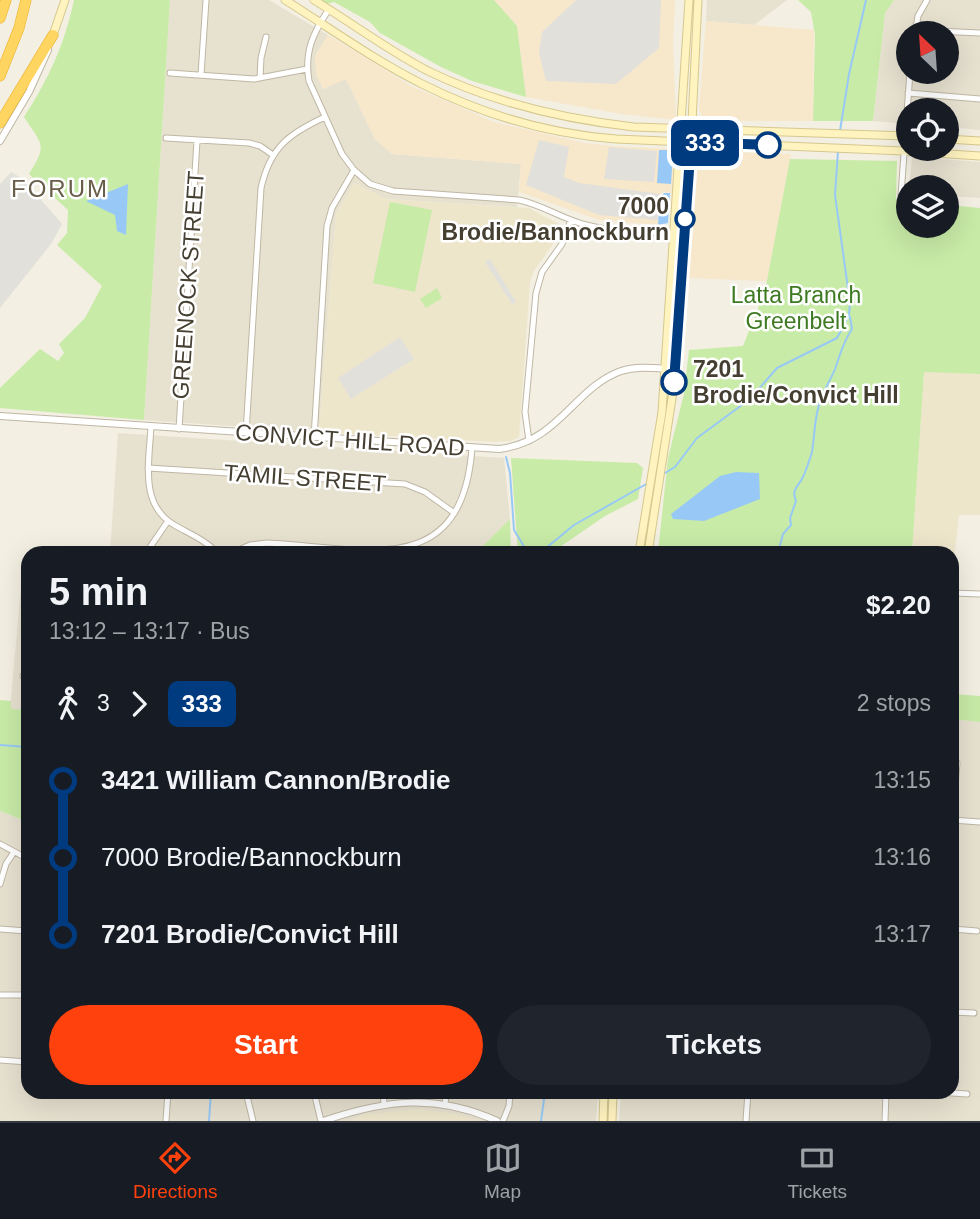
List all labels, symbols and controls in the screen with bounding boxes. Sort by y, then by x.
north arrow [896,21,959,84]
map controls [896,21,959,238]
button: locate [896,98,959,161]
line badge: 333 [665,120,745,166]
text: 333 [685,129,725,156]
unlabelled marker [755,132,781,158]
street label: GREENOCK STREET [167,170,209,400]
district label: FORUM [11,175,109,202]
button: layers [896,175,959,238]
place label: 7000 Brodie/Bannockburn [442,193,669,245]
marker: 7000 Brodie/Bannockburn [675,209,695,229]
park label: Latta Branch Greenbelt [731,282,861,334]
place label: 7201 Brodie/Convict Hill [693,356,899,408]
marker: 7201 Brodie/Convict Hill [661,369,687,395]
street label: CONVICT HILL ROAD [234,419,466,461]
street label: TAMIL STREET [223,459,387,497]
text: 5 min [49,571,148,613]
text: $2.20 [866,590,931,620]
text: 13:12 – 13:17 · Bus [49,618,250,644]
icon: walk [49,685,87,723]
icon: forward [120,685,158,723]
text: 3 [97,690,110,716]
text: 333 [182,690,222,717]
text: 2 stops [857,690,931,716]
text: 3421 William Cannon/Brodie [101,765,450,795]
text: 13:15 [873,767,931,793]
text: 7000 Brodie/Bannockburn [101,842,402,872]
text: 13:16 [873,844,931,870]
text: 7201 Brodie/Convict Hill [101,919,399,949]
text: 13:17 [873,921,931,947]
button: Start [49,1005,483,1085]
button: Tickets [497,1005,931,1085]
tab: Directions [133,1139,217,1203]
tab: Map [484,1139,522,1203]
tab: Tickets [788,1139,847,1203]

